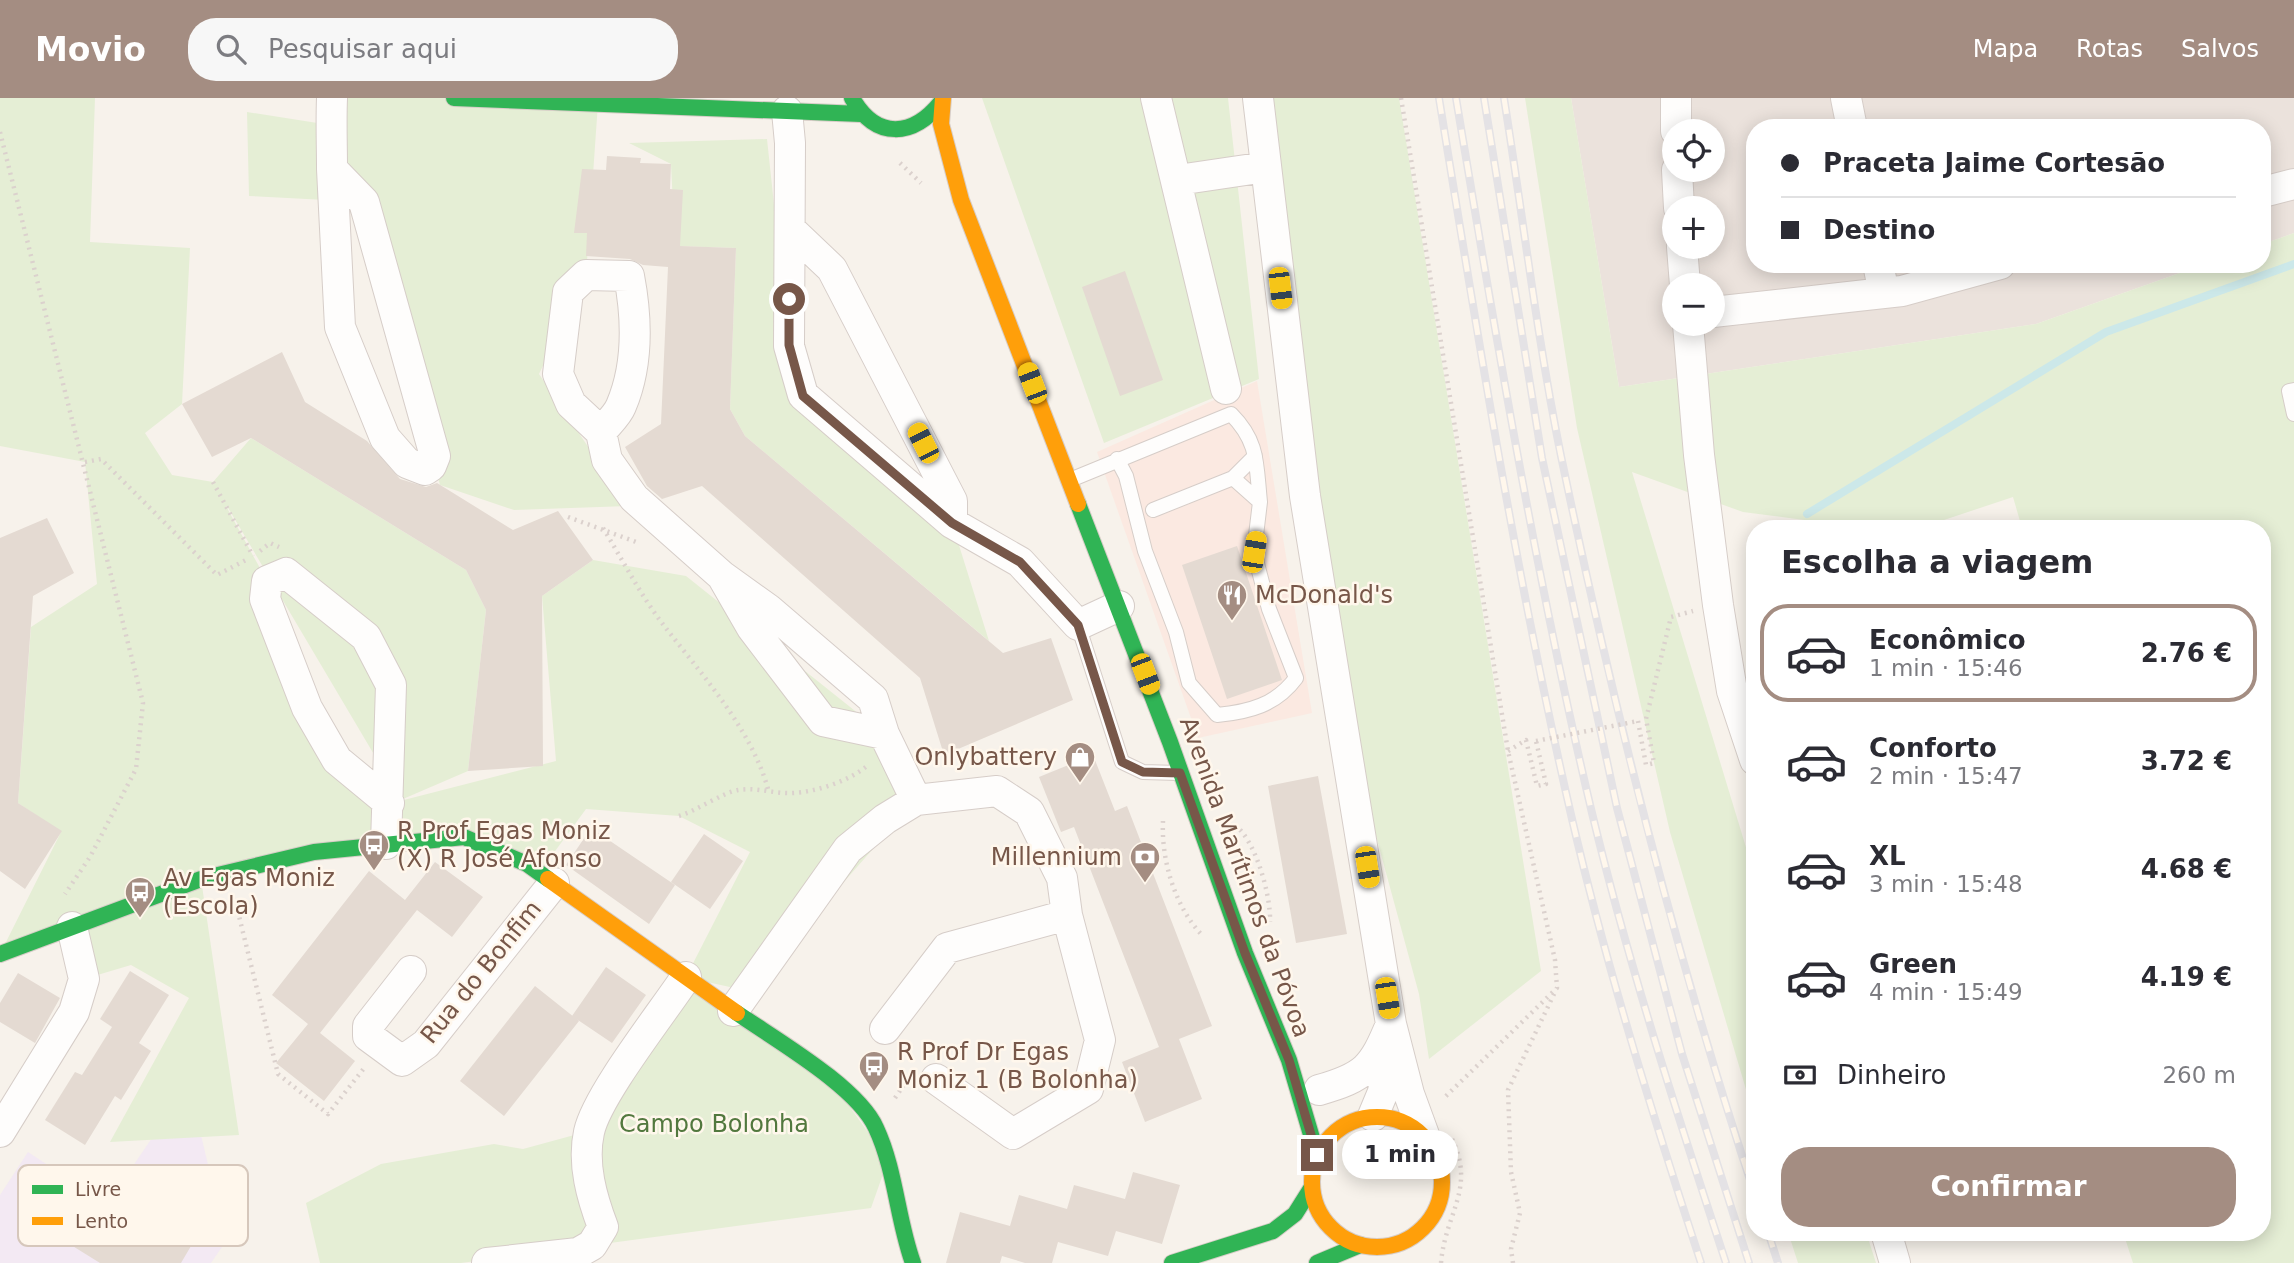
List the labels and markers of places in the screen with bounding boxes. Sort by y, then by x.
restaurant icon: McDonald's [1215,578,1249,622]
place label: McDonald's [1255,581,1393,609]
shop icon: Onlybattery [1063,740,1097,784]
place label: Onlybattery [914,743,1057,771]
place label: R Prof Egas Moniz (X) R José Afonso [397,817,611,873]
bus stop icon: R Prof Egas Moniz (X) R José Afonso [357,828,391,872]
bank icon: Millennium [1128,840,1162,884]
place label: Millennium [991,843,1122,871]
place label: Av Egas Moniz (Escola) [163,864,335,920]
bus stop icon: Av Egas Moniz (Escola) [123,875,157,919]
place label: R Prof Dr Egas Moniz 1 (B Bolonha) [897,1038,1138,1094]
bus stop icon: R Prof Dr Egas Moniz 1 (B Bolonha) [857,1049,891,1093]

